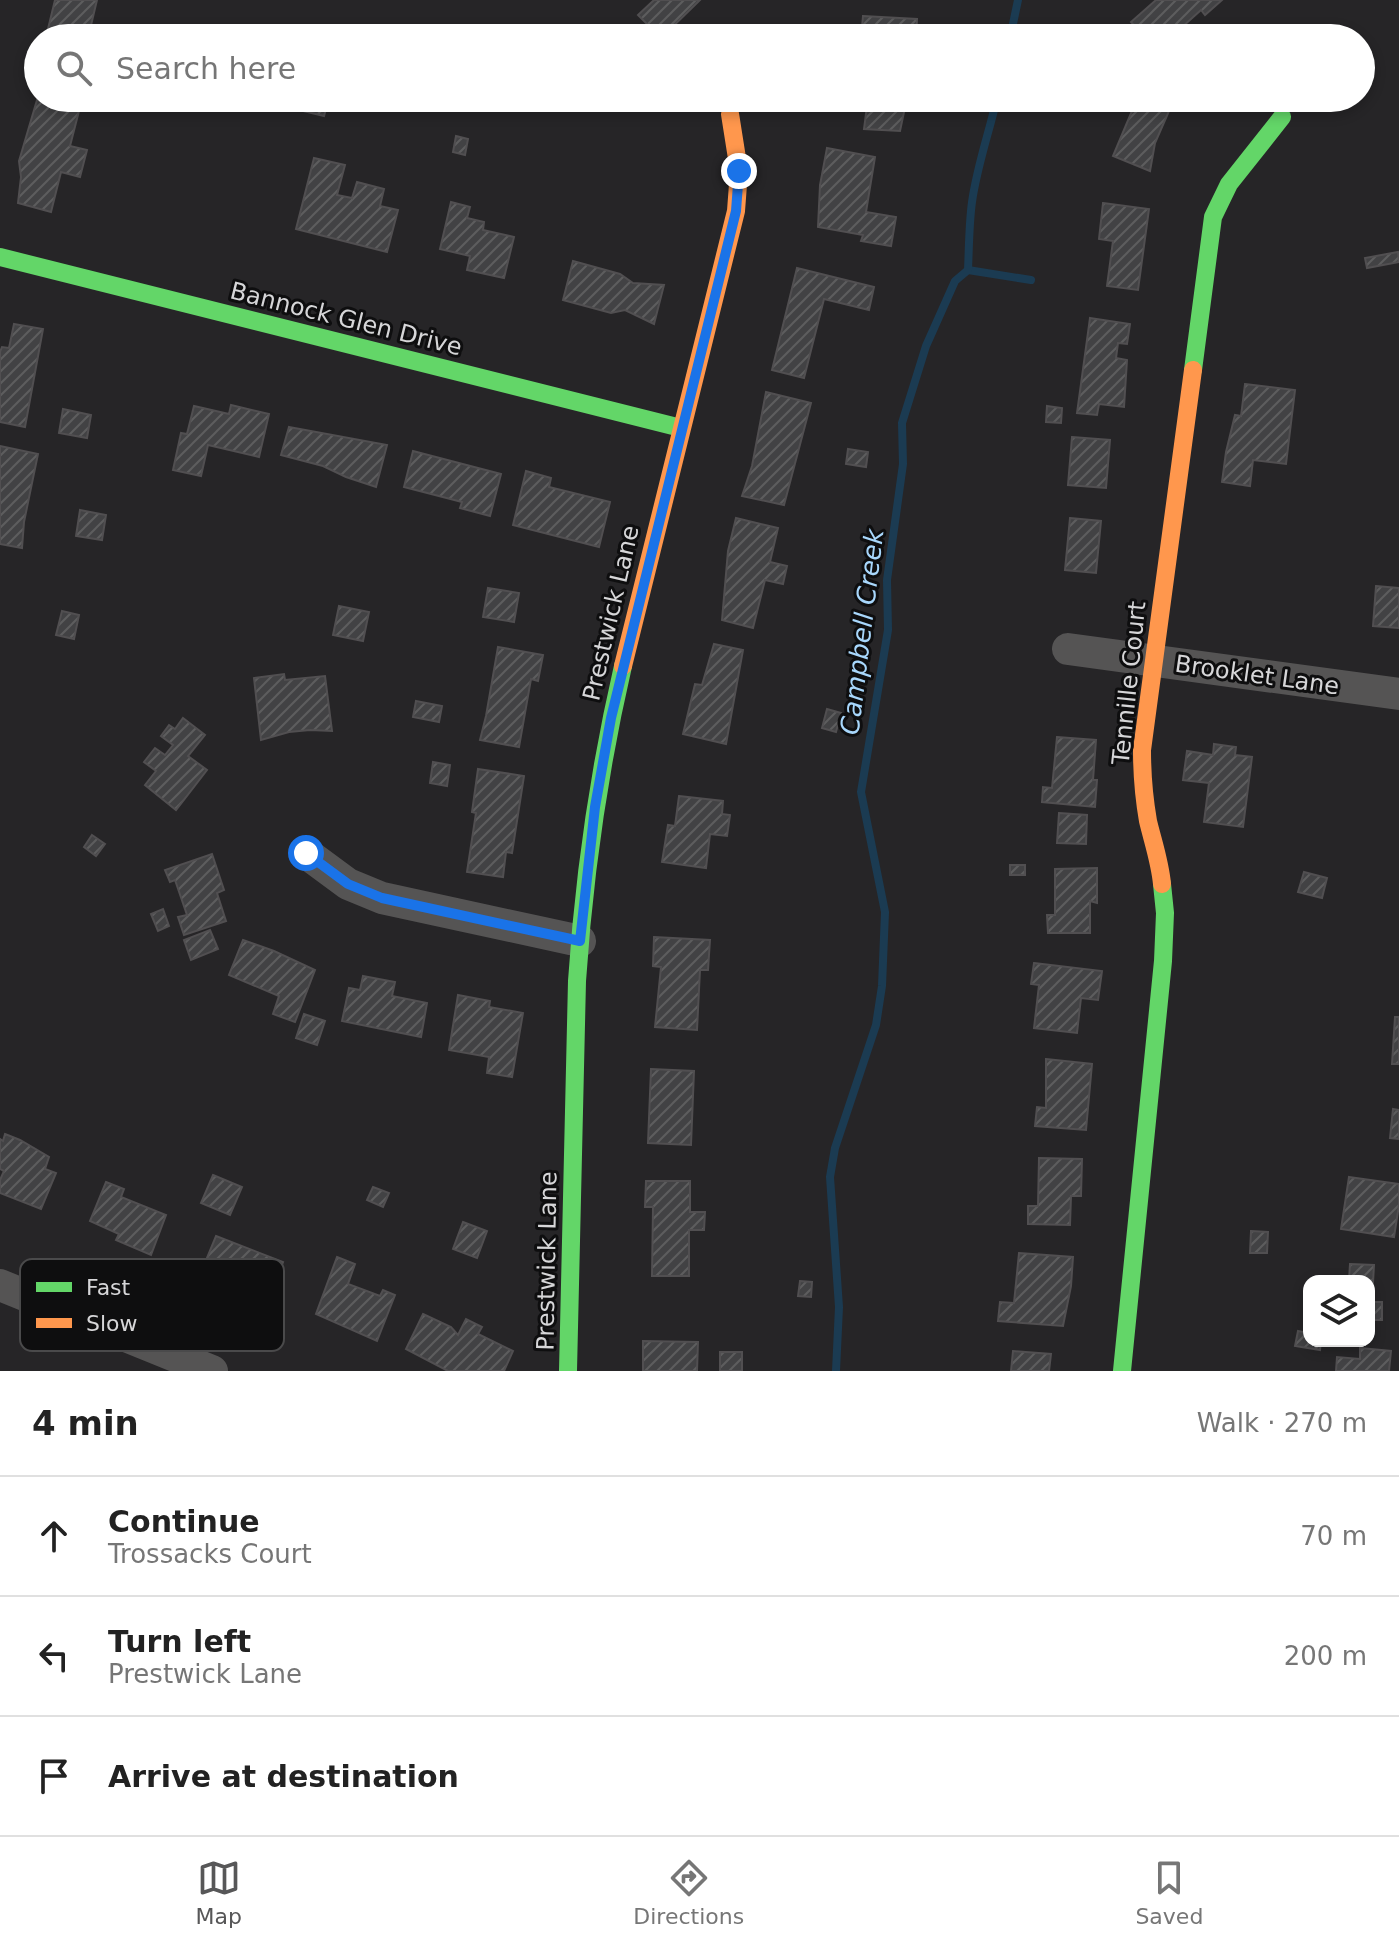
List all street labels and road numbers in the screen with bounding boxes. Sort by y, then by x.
street label: Bannock Glen Drive [227,277,465,361]
street label: Prestwick Lane [577,523,645,703]
street label: Tennille Court [1106,600,1152,767]
street label: Brooklet Lane [1173,650,1341,700]
street label: Prestwick Lane [531,1171,563,1351]

